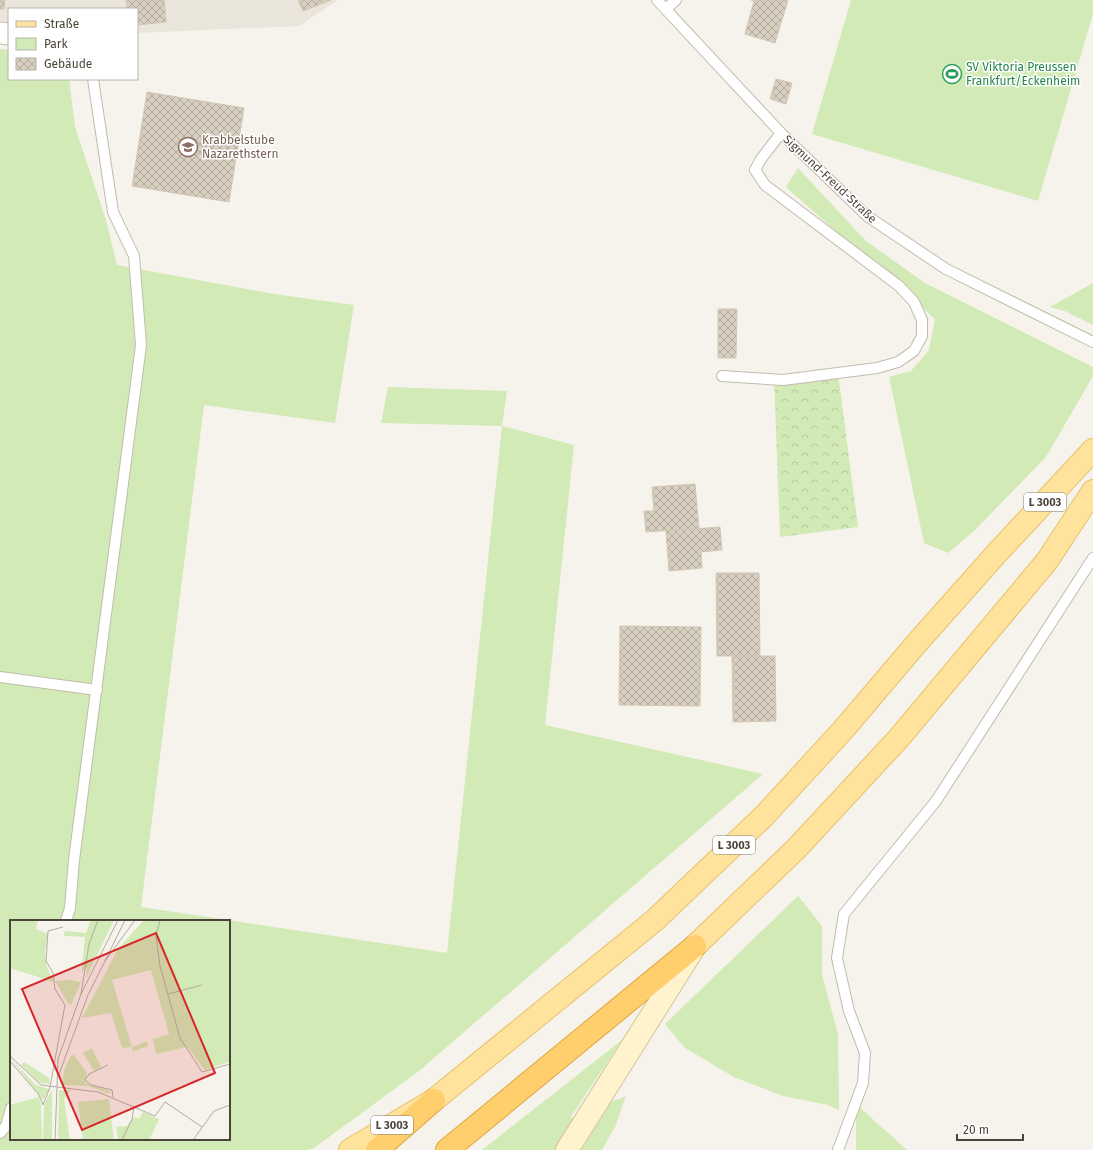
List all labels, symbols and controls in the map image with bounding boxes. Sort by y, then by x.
legend [8,8,138,80]
text: Straße [44,17,79,31]
text: Park [44,37,68,51]
text: Gebäude [44,57,92,71]
place label: SV Viktoria Preussen Frankfurt/Eckenheim [966,60,1080,88]
sports icon: SV Viktoria Preussen Frankfurt/Eckenheim [941,63,963,85]
street label: Sigmund-Freud-Straße [780,132,880,226]
place label: Krabbelstube Nazarethstern [202,133,278,161]
school or university icon: Krabbelstube Nazarethstern [177,136,199,158]
road number: L 3003 [1024,493,1066,511]
road number: L 3003 [713,836,755,854]
inset map [10,920,230,1140]
road number: L 3003 [371,1116,413,1134]
scale bar [957,1116,1023,1142]
text: 20 m [963,1123,989,1137]

